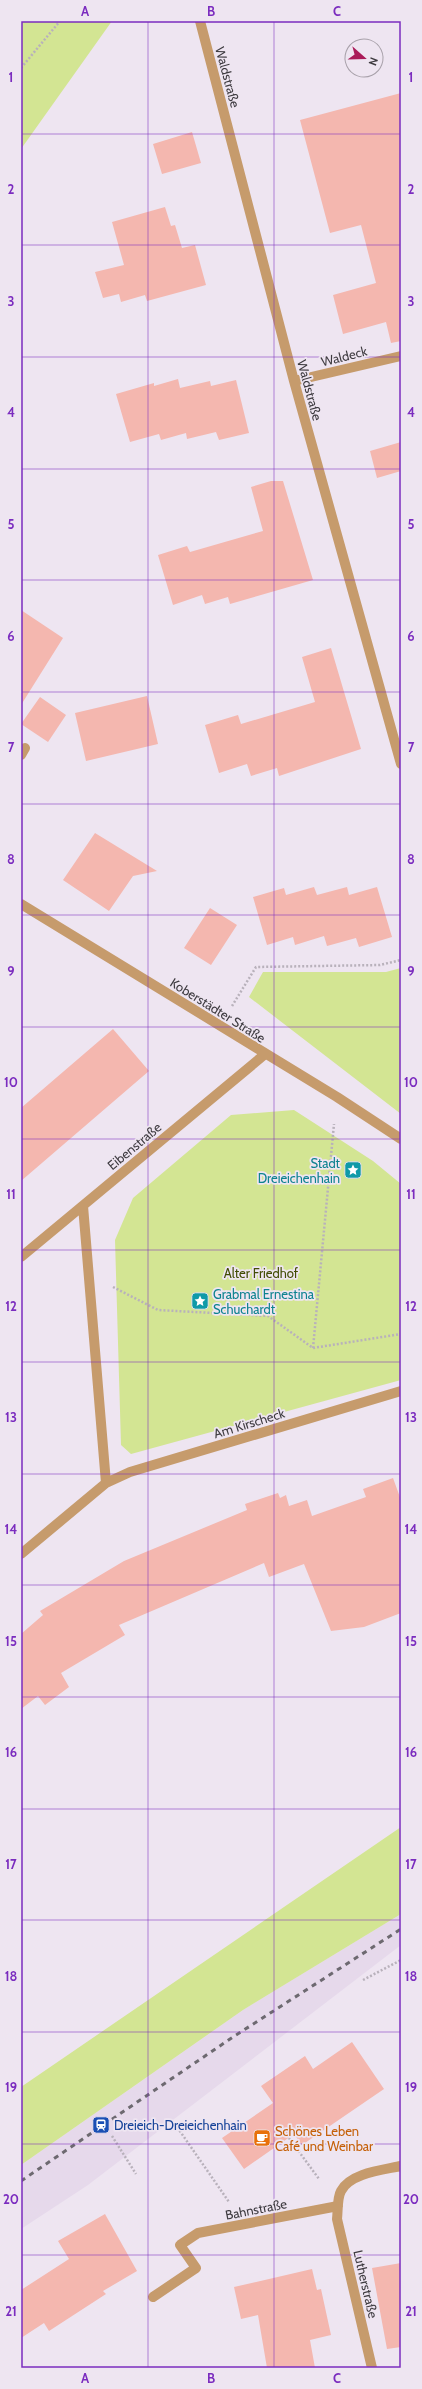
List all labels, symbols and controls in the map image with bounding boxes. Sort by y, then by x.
text: A [81,3,90,19]
text: B [207,3,215,19]
text: C [333,3,341,19]
north arrow [344,38,384,78]
street label: Waldstraße [212,45,244,110]
text: N [365,55,381,67]
text: 1 [9,69,13,85]
text: 1 [409,69,413,85]
text: 2 [8,181,15,197]
text: 2 [408,181,415,197]
text: 3 [7,293,15,309]
text: 3 [407,293,415,309]
street label: Waldeck [319,343,369,369]
street label: Waldstraße [294,358,326,423]
text: 4 [7,404,15,420]
text: 4 [407,404,415,420]
text: 5 [8,516,15,532]
text: 5 [408,516,415,532]
text: 6 [7,628,15,644]
text: 6 [407,628,415,644]
text: 7 [8,739,15,755]
text: 7 [408,739,415,755]
text: 8 [7,851,15,867]
text: 8 [407,851,415,867]
text: 9 [7,963,15,979]
text: 9 [407,963,415,979]
street label: Koberstädter Straße [167,974,269,1046]
text: 10 [4,1074,18,1090]
text: 10 [404,1074,418,1090]
street label: Eibenstraße [104,1119,164,1173]
place label: Stadt Dreieichenhain [258,1155,341,1186]
place icon: Stadt Dreieichenhain [343,1160,363,1180]
text: 11 [6,1186,16,1202]
text: 11 [406,1186,416,1202]
park label: Alter Friedhof [224,1265,299,1281]
place label: Grabmal Ernestina Schuchardt [213,1286,315,1317]
place icon: Grabmal Ernestina Schuchardt [190,1291,210,1311]
text: 12 [5,1298,17,1314]
text: 12 [405,1298,417,1314]
street label: Am Kirscheck [211,1405,287,1441]
text: 13 [5,1409,17,1425]
text: 13 [405,1409,417,1425]
text: 14 [5,1521,17,1537]
text: 14 [405,1521,417,1537]
text: 15 [5,1633,17,1649]
text: 15 [405,1633,417,1649]
text: 16 [5,1744,17,1760]
text: 16 [405,1744,417,1760]
text: 17 [5,1856,17,1872]
text: 17 [405,1856,417,1872]
text: 18 [5,1968,17,1984]
text: 18 [405,1968,417,1984]
text: 19 [5,2079,17,2095]
text: 19 [405,2079,417,2095]
station icon: Dreieich-Dreieichenhain [91,2115,111,2135]
place label: Dreieich-Dreieichenhain [114,2117,247,2133]
place label: Schönes Leben Café und Weinbar [275,2123,374,2154]
cafe icon: Schönes Leben Café und Weinbar [252,2128,272,2148]
text: 20 [3,2191,19,2207]
text: 20 [403,2191,419,2207]
street label: Bahnstraße [224,2195,288,2223]
street label: Lutherstraße [350,2248,382,2320]
text: 21 [5,2303,17,2319]
text: 21 [405,2303,417,2319]
text: A [81,2370,90,2386]
text: B [207,2370,215,2386]
text: C [333,2370,341,2386]

